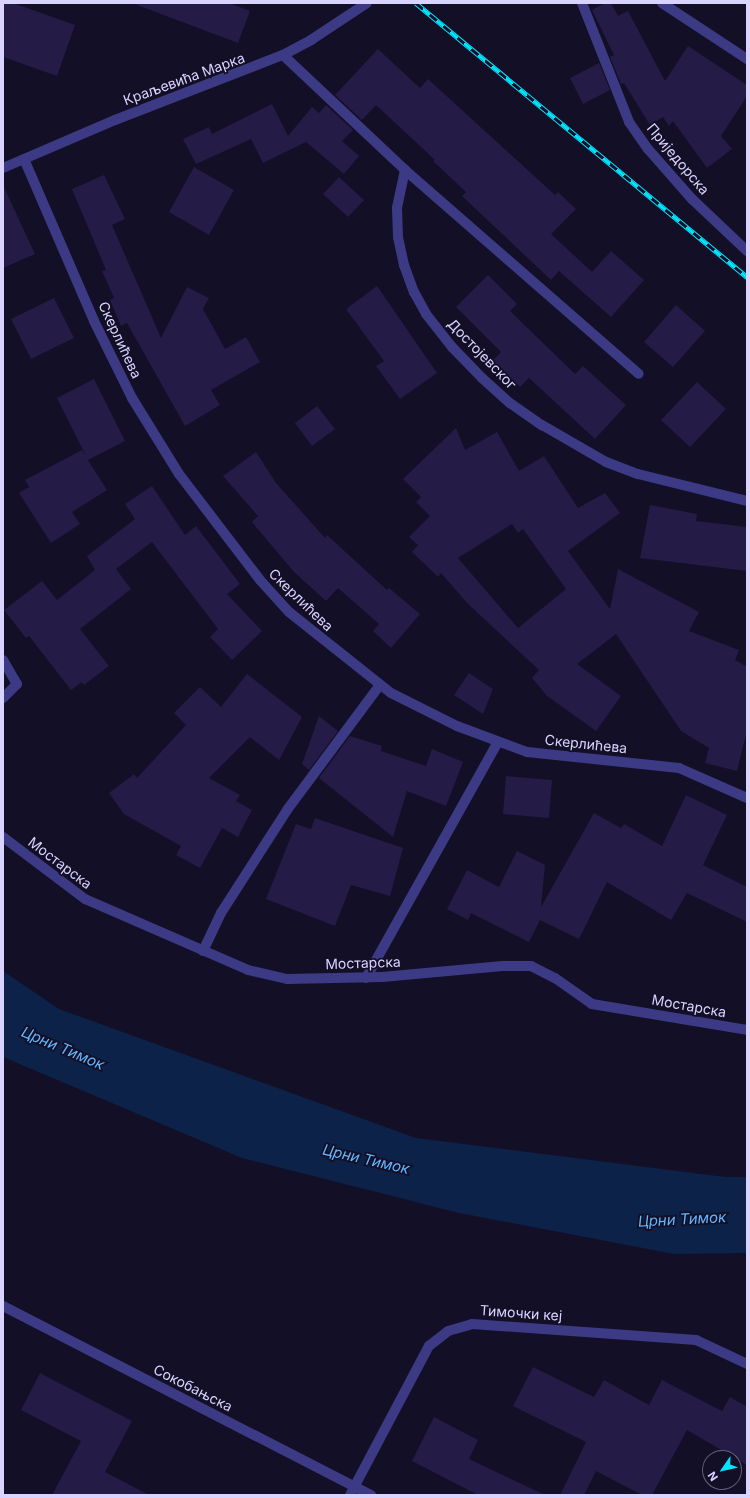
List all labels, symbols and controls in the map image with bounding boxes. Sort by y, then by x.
street label: Краљевића Марка [121,49,247,109]
street label: Приједорска [643,120,713,198]
street label: Скерлићева [95,299,145,381]
street label: Достојевског [444,315,520,393]
street label: Скерлићева [265,565,337,635]
street label: Скерлићева [544,731,628,757]
street label: Мостарска [25,834,95,892]
street label: Мостарска [325,953,401,973]
street label: Мостарска [650,991,728,1021]
water label: Црни Тимок [19,1022,107,1074]
water label: Црни Тимок [321,1140,411,1178]
water label: Црни Тимок [637,1208,727,1230]
street label: Тимочки кеј [479,1302,563,1324]
street label: Сокобањска [151,1361,235,1415]
north arrow [702,1450,742,1490]
text: N [705,1469,721,1484]

